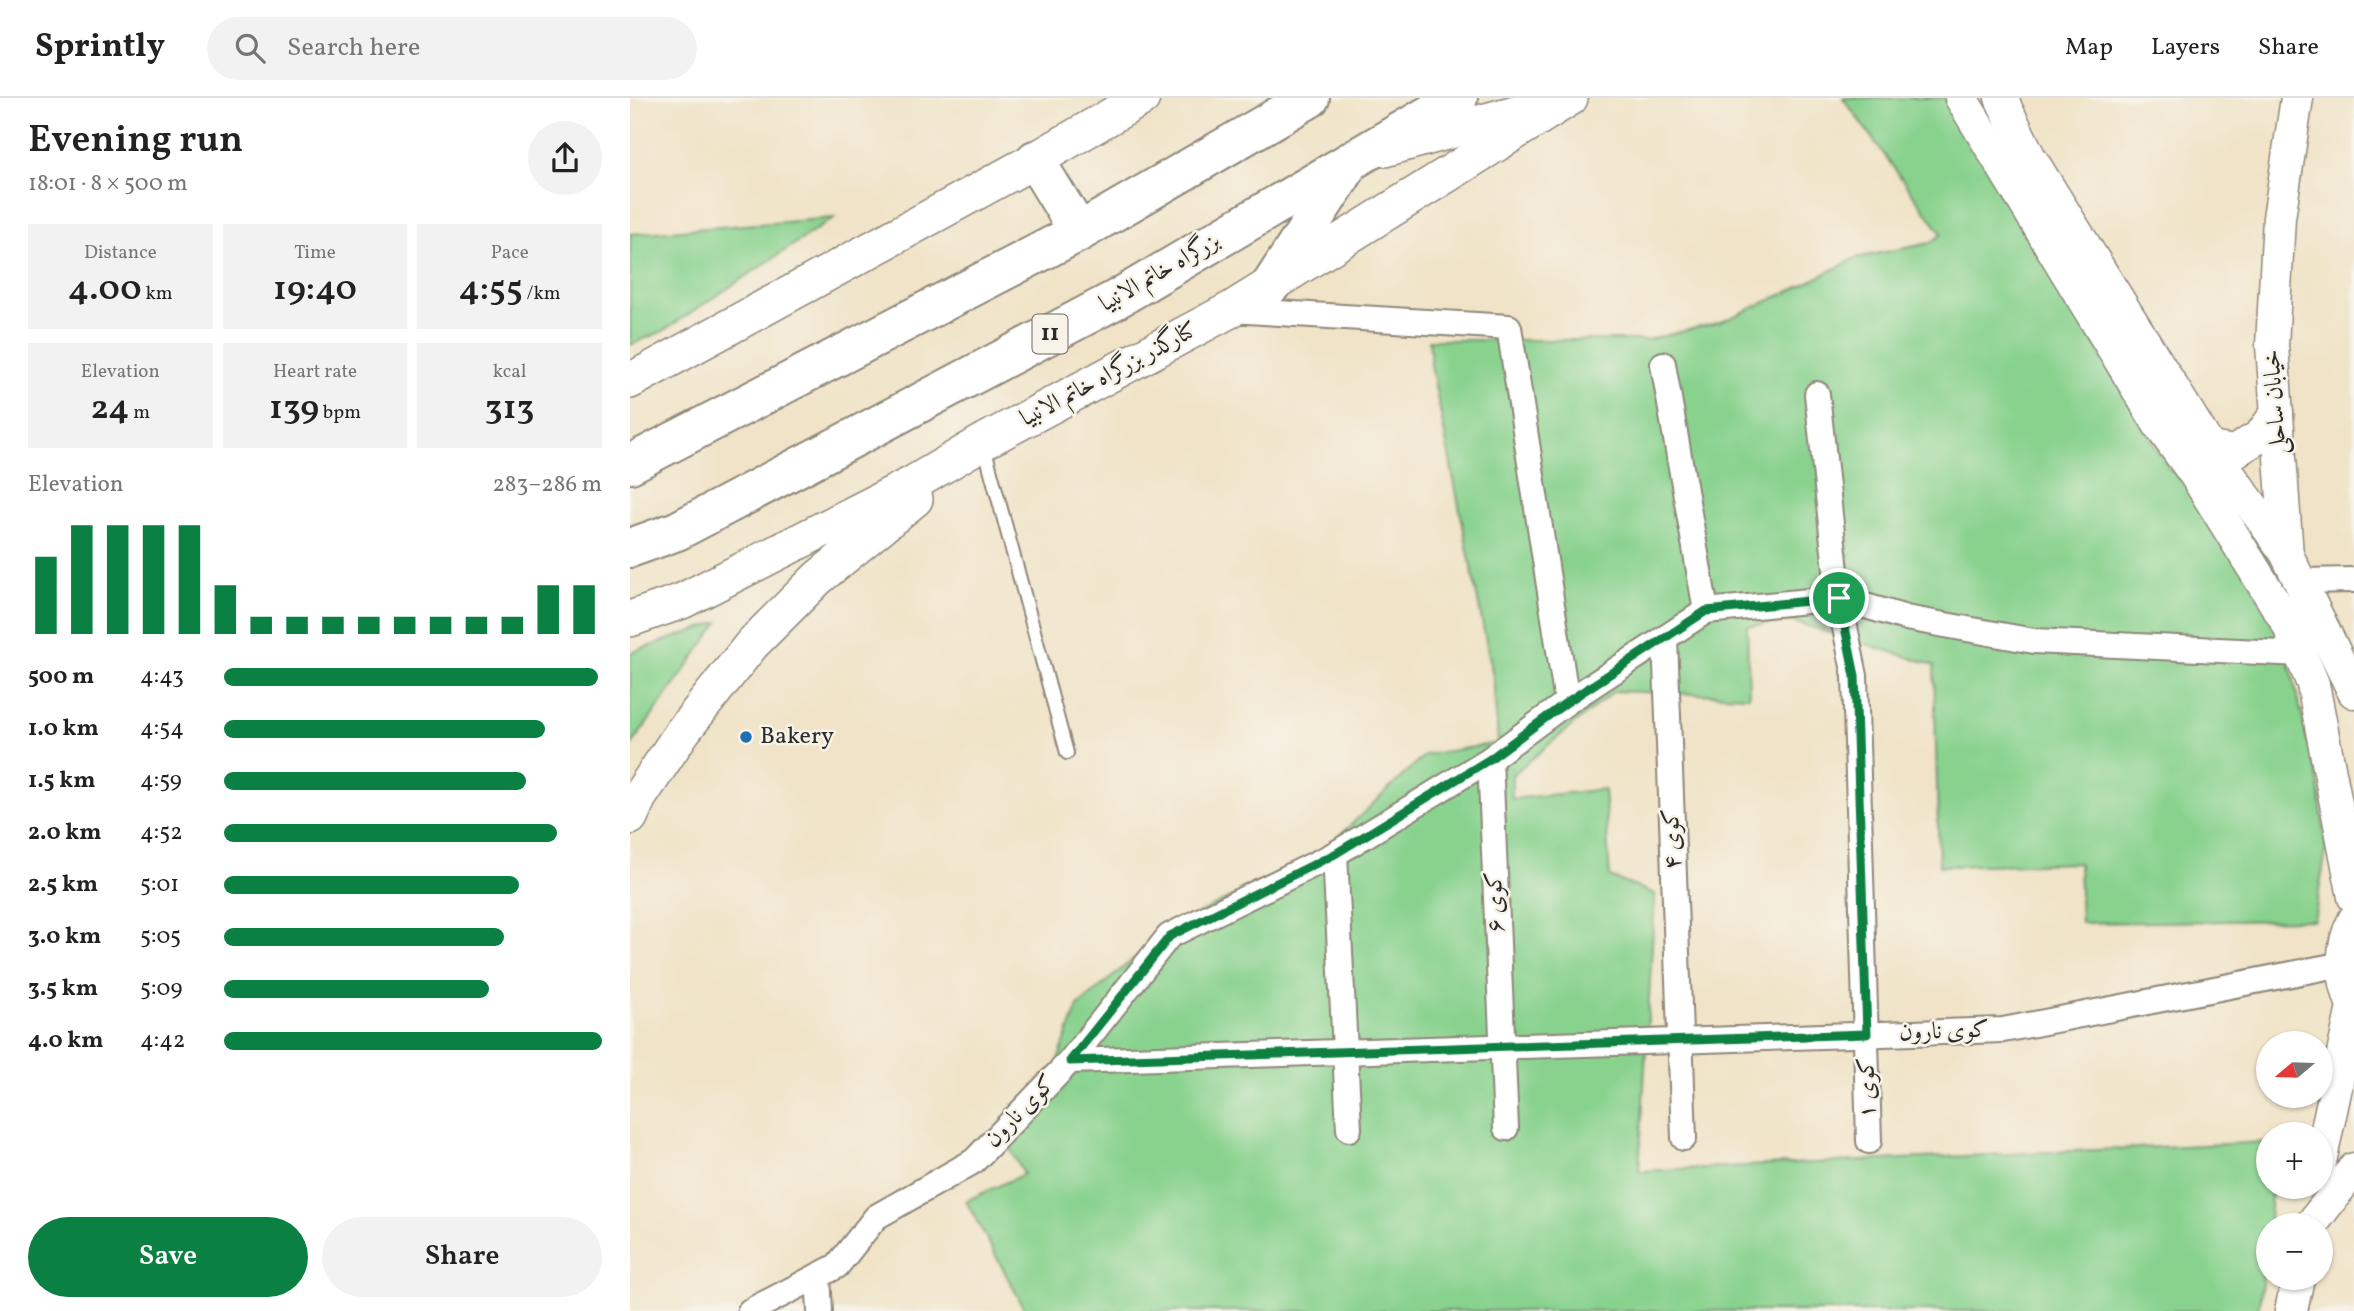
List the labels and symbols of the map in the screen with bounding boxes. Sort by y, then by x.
street label: بزرگراه خاتم الانبیا [1093,224,1228,323]
street label: کنارگذر بزرگراه خاتم الانبیا [1014,312,1204,438]
road number: 11 [1032,314,1068,354]
street label: خیابان ساحلی [2255,348,2297,456]
pin [1809,568,1869,628]
place label: Bakery [760,720,834,754]
marker: Bakery [738,729,754,745]
street label: کوی ۴ [1655,808,1691,870]
street label: کوی ۶ [1478,871,1514,933]
street label: کوی نارون [1898,1013,1990,1051]
north arrow [2256,1031,2333,1108]
street label: کوی ۱ [1850,1057,1886,1119]
street label: کوی نارون [977,1068,1065,1156]

